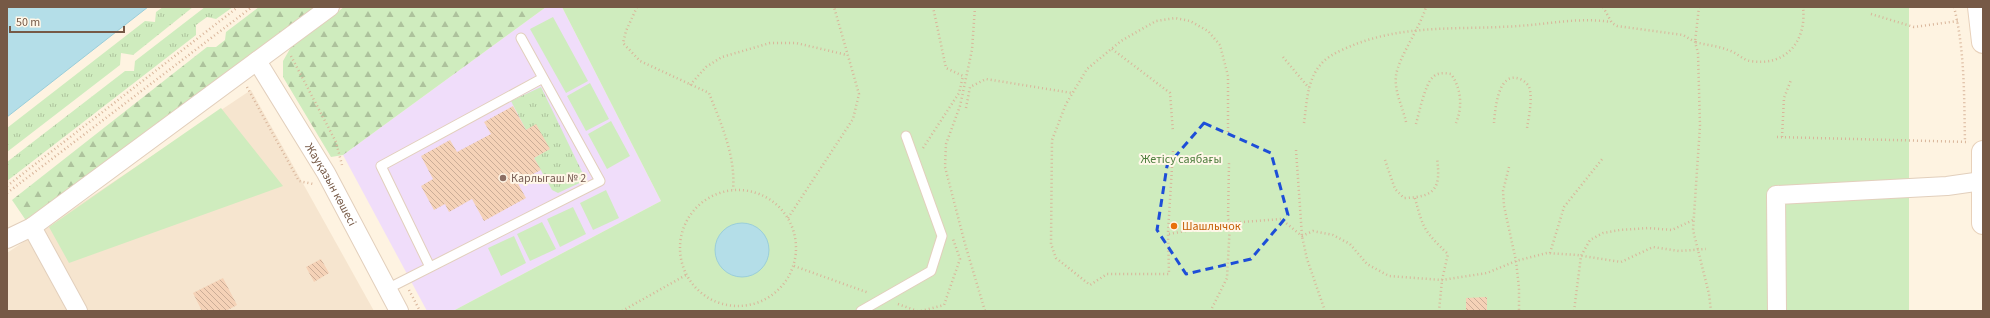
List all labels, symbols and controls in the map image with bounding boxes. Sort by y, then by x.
scale bar [10,8,124,34]
text: 50 m [16,14,40,31]
street label: Жауқазын көшесі [301,140,361,229]
park label: Жетісу саябағы [1140,151,1222,168]
place label: Карлыгаш № 2 [511,170,586,187]
marker: Карлыгаш № 2 [498,173,508,183]
place label: Шашлычок [1182,218,1241,235]
marker: Шашлычок [1169,221,1179,231]

